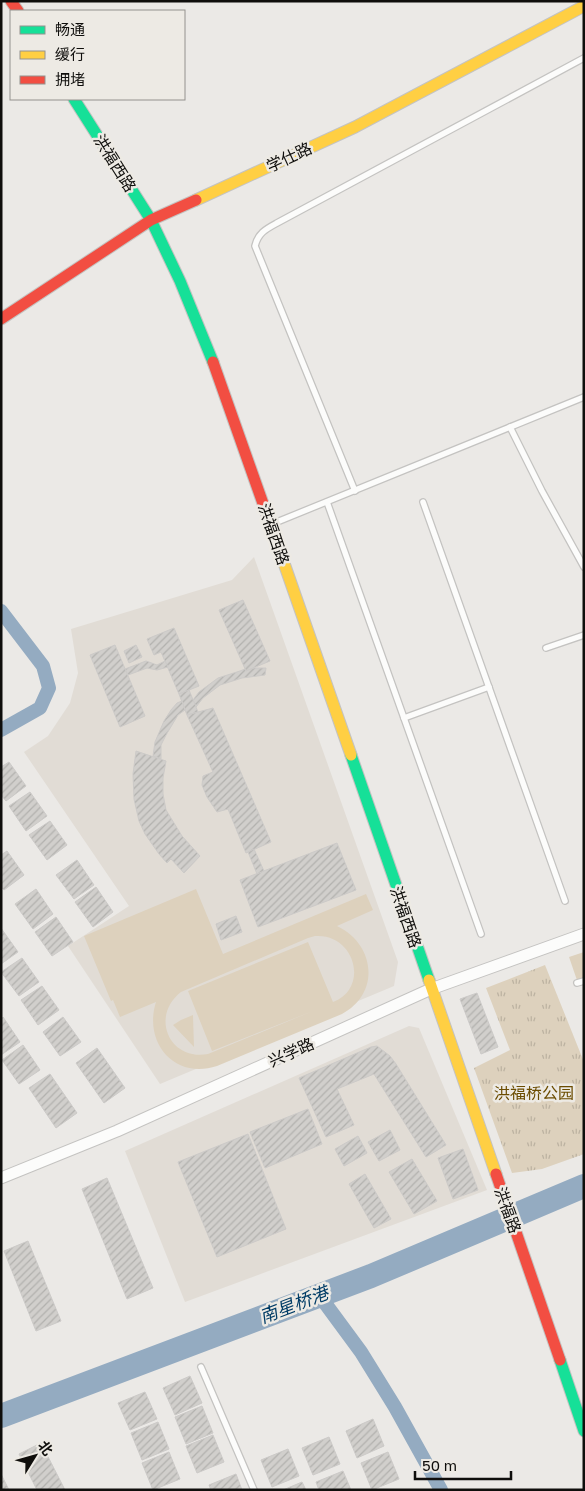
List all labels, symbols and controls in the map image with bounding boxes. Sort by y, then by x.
legend [10,10,185,100]
text: 畅通 [55,20,85,38]
text: 缓行 [55,45,85,63]
text: 拥堵 [55,70,85,88]
street label: 洪福西路 [90,131,140,195]
street label: 学仕路 [263,138,315,176]
street label: 洪福西路 [254,500,294,568]
street label: 洪福西路 [386,883,426,951]
street label: 兴学路 [265,1033,317,1071]
park label: 洪福桥公园 [494,1083,574,1103]
street label: 洪福路 [490,1184,526,1236]
water label: 南星桥港 [256,1280,334,1327]
north arrow [10,1431,60,1481]
text: 北 [35,1437,57,1459]
scale bar [415,1448,511,1480]
text: 50 m [422,1456,457,1474]

